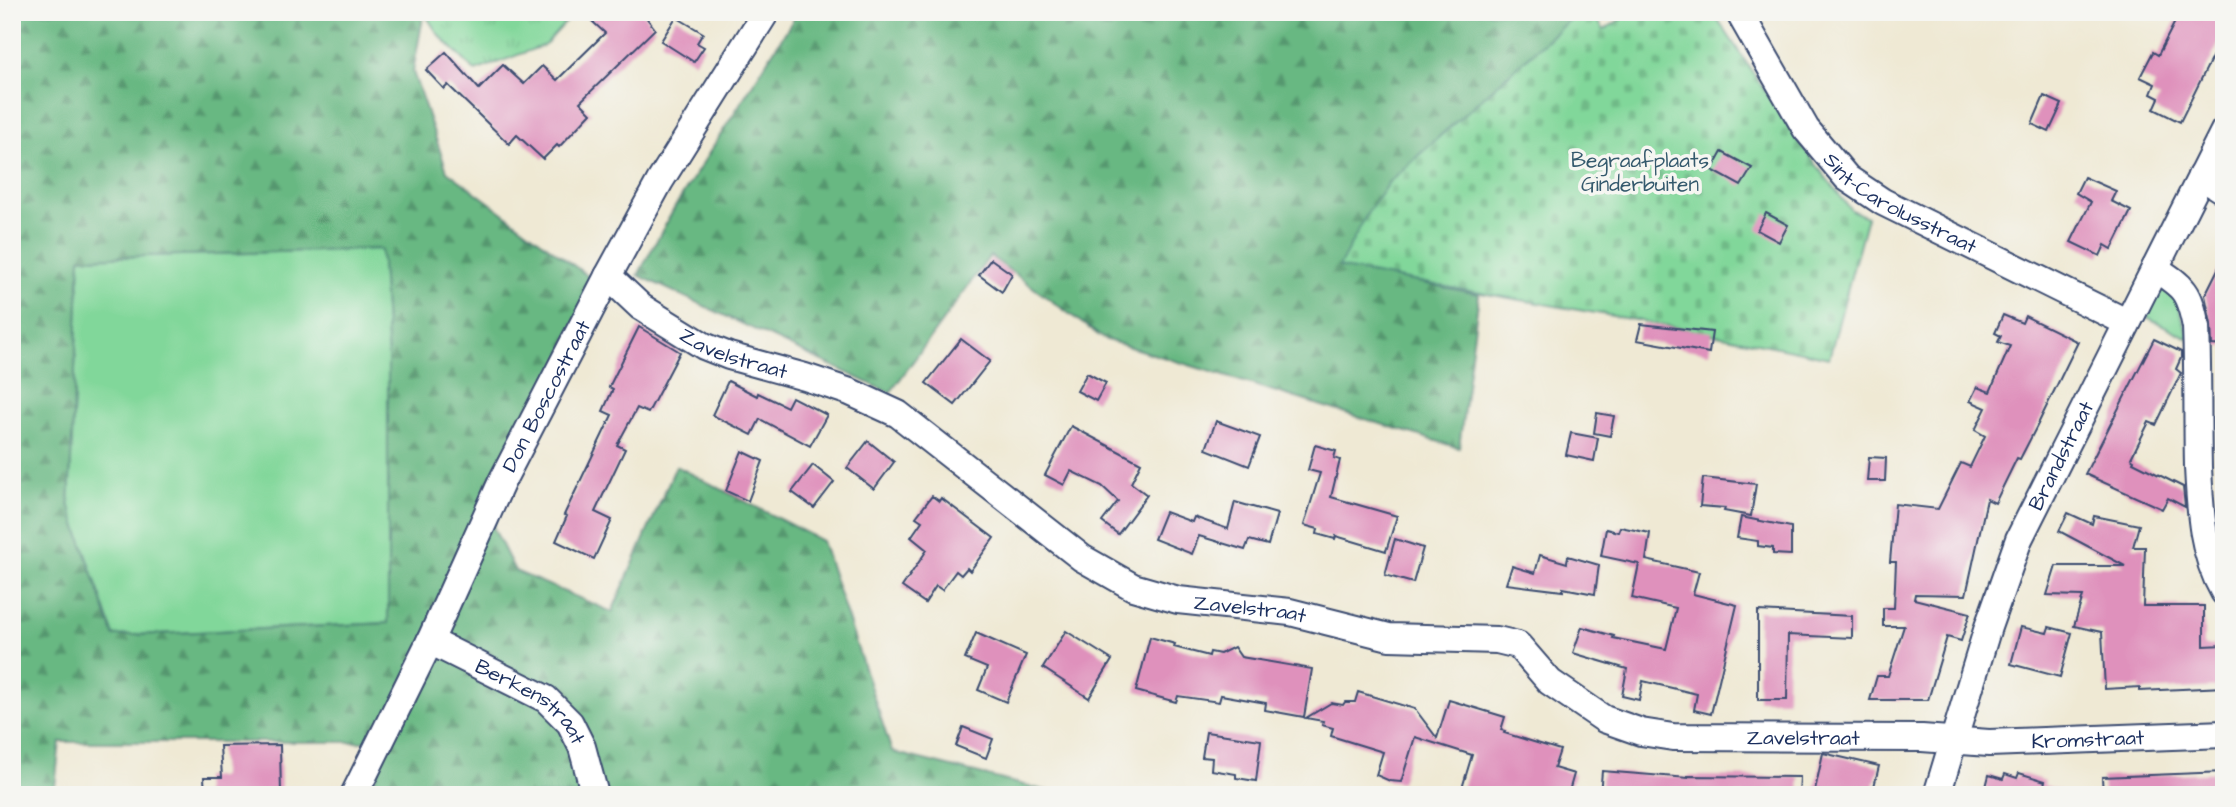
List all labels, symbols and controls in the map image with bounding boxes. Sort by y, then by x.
park label: Begraafplaats Ginderbuiten [1571,146,1709,199]
street label: Sint-Carolusstraat [1817,146,1982,261]
street label: Don Boscostraat [495,314,598,477]
street label: Zavelstraat [674,320,791,386]
street label: Brandstraat [2021,396,2101,515]
street label: Zavelstraat [1192,587,1310,630]
street label: Berkenstraat [470,651,593,750]
street label: Zavelstraat [1746,723,1860,752]
street label: Kromstraat [2031,723,2145,756]

